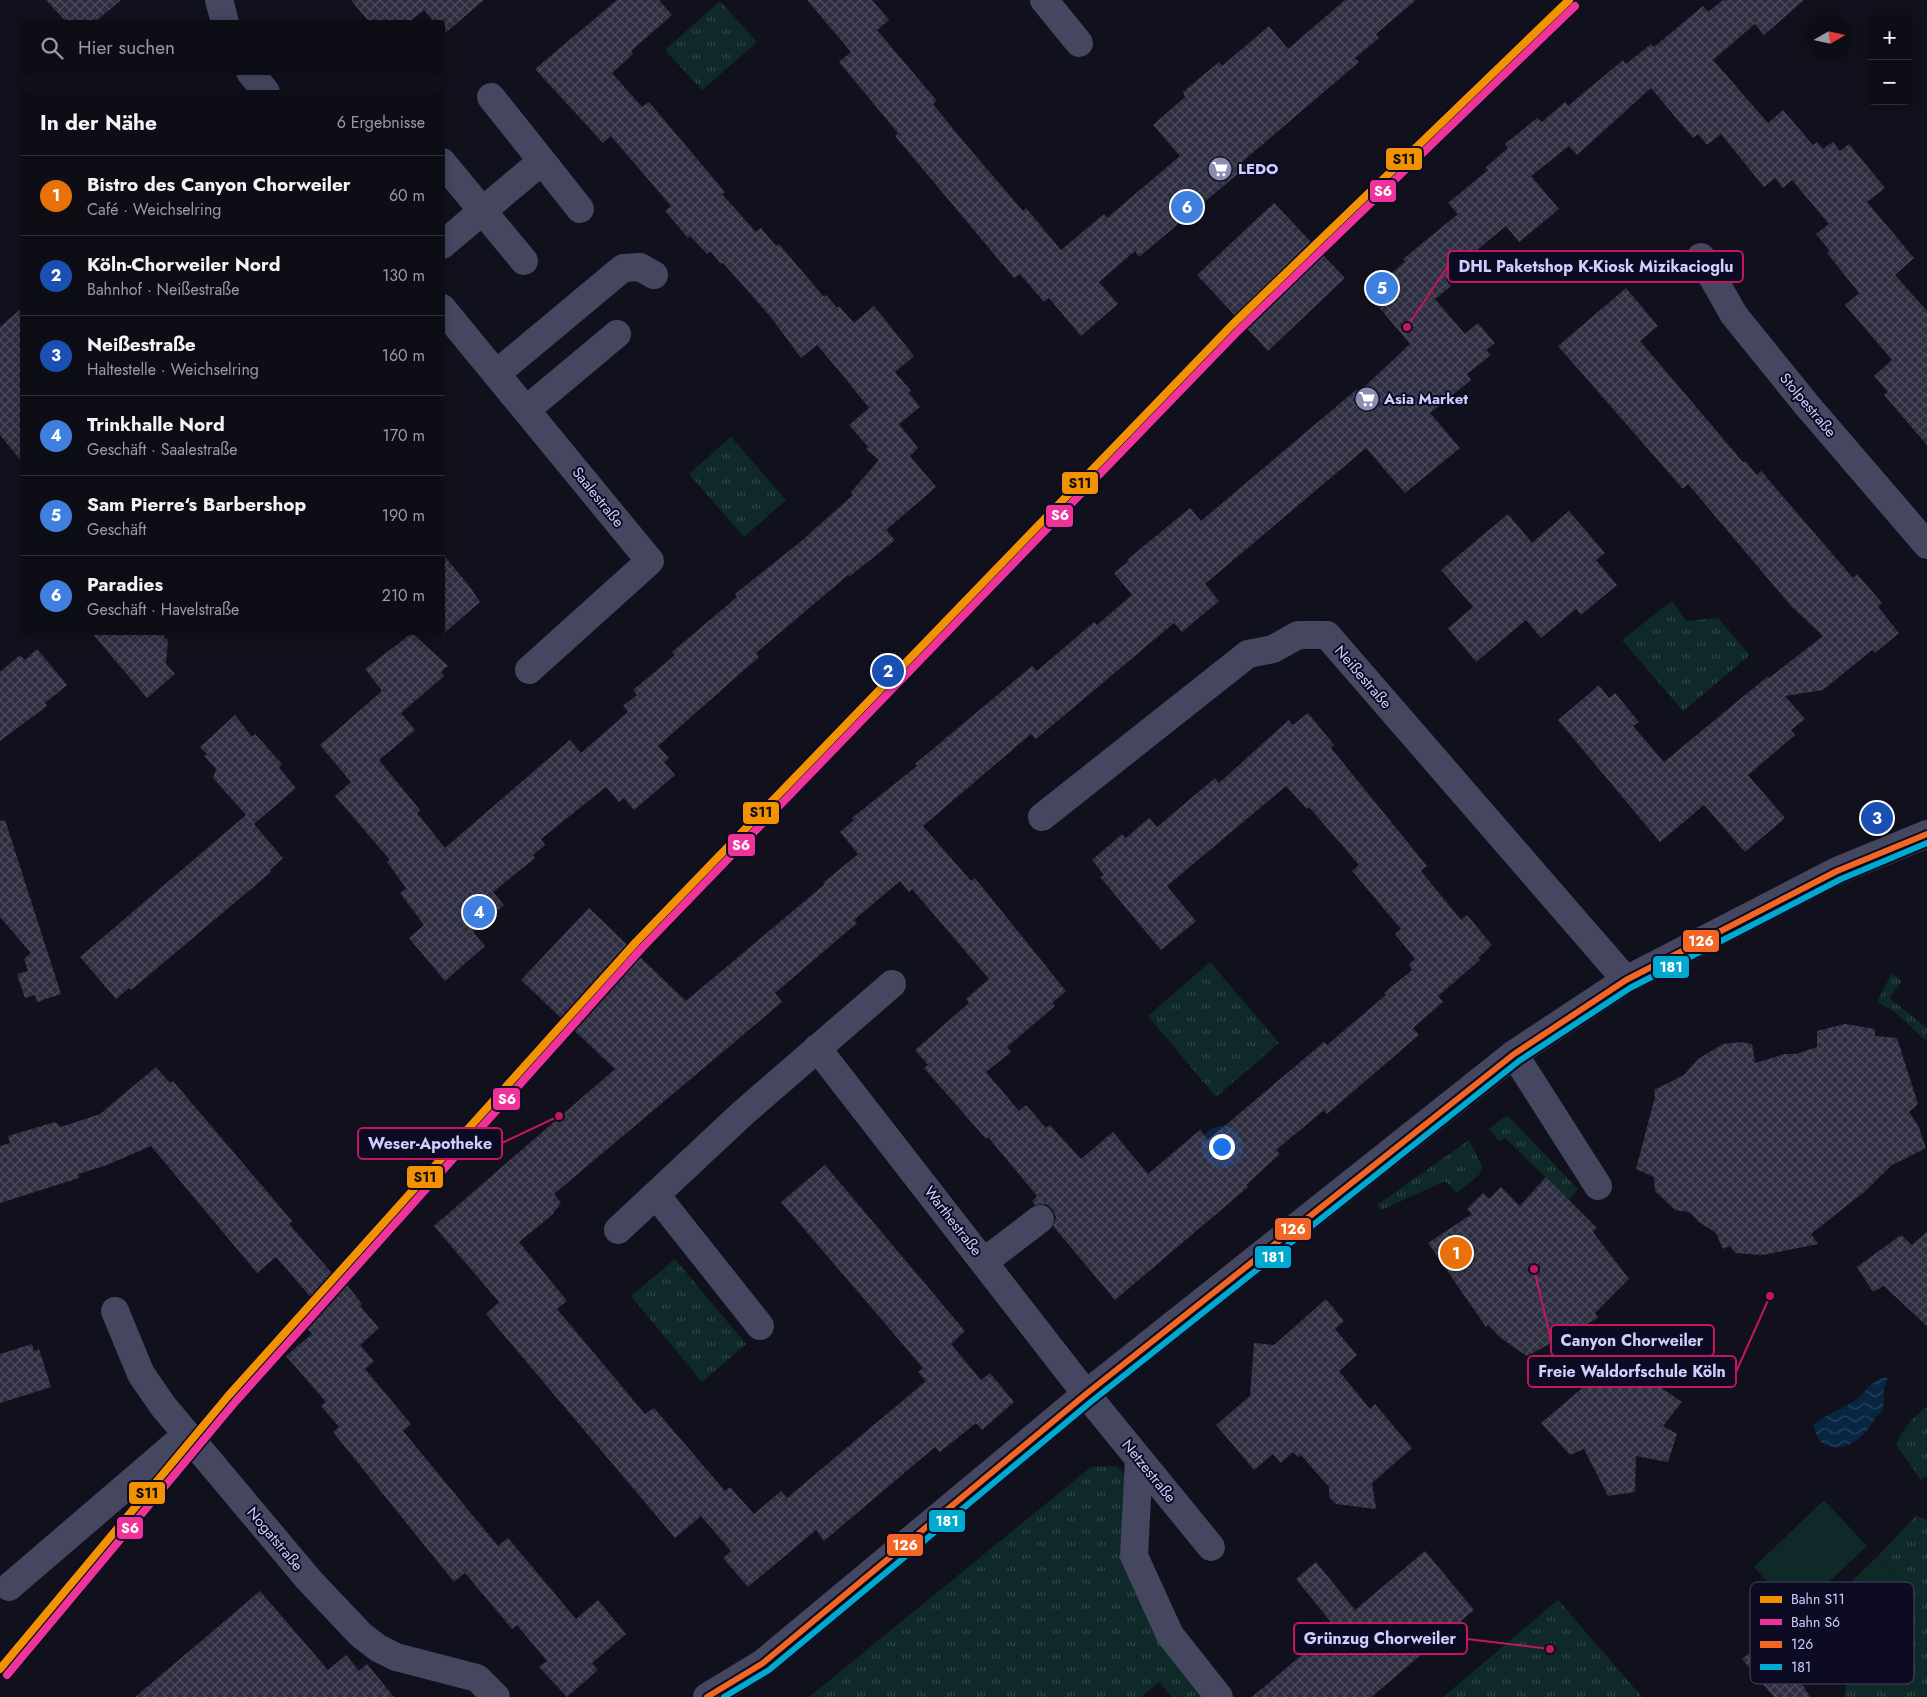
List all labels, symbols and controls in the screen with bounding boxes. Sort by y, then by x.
north arrow [1807,15,1852,60]
map controls [1867,15,1912,105]
button: + [1867,15,1912,60]
search box [20,20,445,75]
icon: search [38,34,66,62]
text: Hier suchen [78,34,175,61]
button: − [1867,60,1912,105]
text: In der Nähe [40,108,157,138]
text: 6 Ergebnisse [337,111,425,134]
line badge: S11 [1385,147,1423,171]
text: S11 [1392,149,1416,169]
supermarket icon: LEDO [1207,156,1233,182]
place label: LEDO [1238,158,1278,180]
text: Bistro des Canyon Chorweiler [87,171,351,198]
line badge: S6 [1369,179,1397,203]
text: S6 [1374,181,1392,201]
text: 1 [52,184,60,207]
text: 60 m [389,184,425,207]
pin: 6 [1171,188,1203,226]
text: Café · Weichselring [87,198,221,221]
text: Köln-Chorweiler Nord [87,251,281,278]
callout: DHL Paketshop K-Kiosk Mizikacioglu [1448,251,1743,282]
text: DHL Paketshop K-Kiosk Mizikacioglu [1459,255,1733,278]
text: 2 [51,264,61,287]
text: 130 m [382,264,425,287]
pin: 5 [1366,269,1398,307]
text: Bahnhof · Neißestraße [87,278,239,301]
text: Neißestraße [87,331,196,358]
text: 3 [51,344,61,367]
text: 160 m [382,344,425,367]
text: Haltestelle · Weichselring [87,358,259,381]
street label: Stolpestraße [1775,368,1842,442]
supermarket icon: Asia Market [1354,386,1380,412]
place label: Asia Market [1383,388,1468,410]
text: Trinkhalle Nord [87,411,225,438]
text: 4 [50,424,62,447]
text: 170 m [383,424,425,447]
text: Geschäft · Saalestraße [87,438,238,461]
street label: Saalestraße [567,462,629,532]
line badge: S11 [1061,471,1099,495]
text: S11 [1068,473,1092,493]
text: Sam Pierre‘s Barbershop [87,491,306,518]
text: 5 [51,504,61,527]
text: 190 m [382,504,425,527]
line badge: S6 [1045,504,1074,528]
text: S6 [1051,505,1069,525]
text: Geschäft [87,518,146,541]
text: Paradies [87,571,163,598]
text: 6 [51,584,61,607]
text: 210 m [382,584,425,607]
text: Geschäft · Havelstraße [87,598,239,621]
street label: Neißestraße [1329,640,1397,714]
pin: 2 [872,652,904,690]
pin: 3 [1861,799,1893,837]
line badge: S11 [742,801,780,825]
text: S11 [749,802,773,822]
line badge: S6 [727,833,756,857]
text: S6 [732,835,750,855]
pin: 4 [463,893,495,931]
line badge: 126 [1682,929,1720,953]
text: 126 [1688,931,1714,951]
line badge: 181 [1652,955,1690,979]
text: 181 [1659,957,1683,977]
line badge: S6 [492,1087,521,1111]
text: S6 [498,1089,516,1109]
callout: Weser-Apotheke [358,1128,502,1159]
text: Weser-Apotheke [368,1132,492,1155]
your location [1209,1134,1235,1160]
line badge: S11 [406,1165,444,1189]
text: S11 [413,1167,437,1187]
street label: Warthestraße [919,1181,987,1261]
line badge: 126 [1274,1217,1312,1241]
text: 126 [1280,1219,1306,1239]
pin: 1 [1440,1234,1472,1272]
line badge: 181 [1254,1245,1292,1269]
text: 181 [1261,1247,1285,1267]
callout: Canyon Chorweiler [1551,1325,1714,1356]
text: Canyon Chorweiler [1561,1329,1704,1352]
callout: Freie Waldorfschule Köln [1528,1356,1736,1387]
text: Freie Waldorfschule Köln [1538,1360,1726,1383]
street label: Netzestraße [1117,1435,1181,1507]
line badge: S11 [128,1481,166,1505]
text: S11 [135,1483,159,1503]
street label: Nogatstraße [242,1502,308,1576]
line badge: 181 [928,1509,966,1533]
text: 181 [935,1511,959,1531]
line badge: S6 [116,1516,144,1540]
text: S6 [121,1518,139,1538]
line badge: 126 [886,1533,924,1557]
text: 126 [892,1535,918,1555]
legend [1750,1582,1914,1684]
text: Bahn S11 [1791,1589,1845,1609]
text: Bahn S6 [1791,1612,1840,1632]
callout: Grünzug Chorweiler [1294,1623,1467,1654]
text: Grünzug Chorweiler [1304,1627,1457,1650]
text: 126 [1791,1634,1813,1654]
text: 181 [1791,1657,1811,1677]

